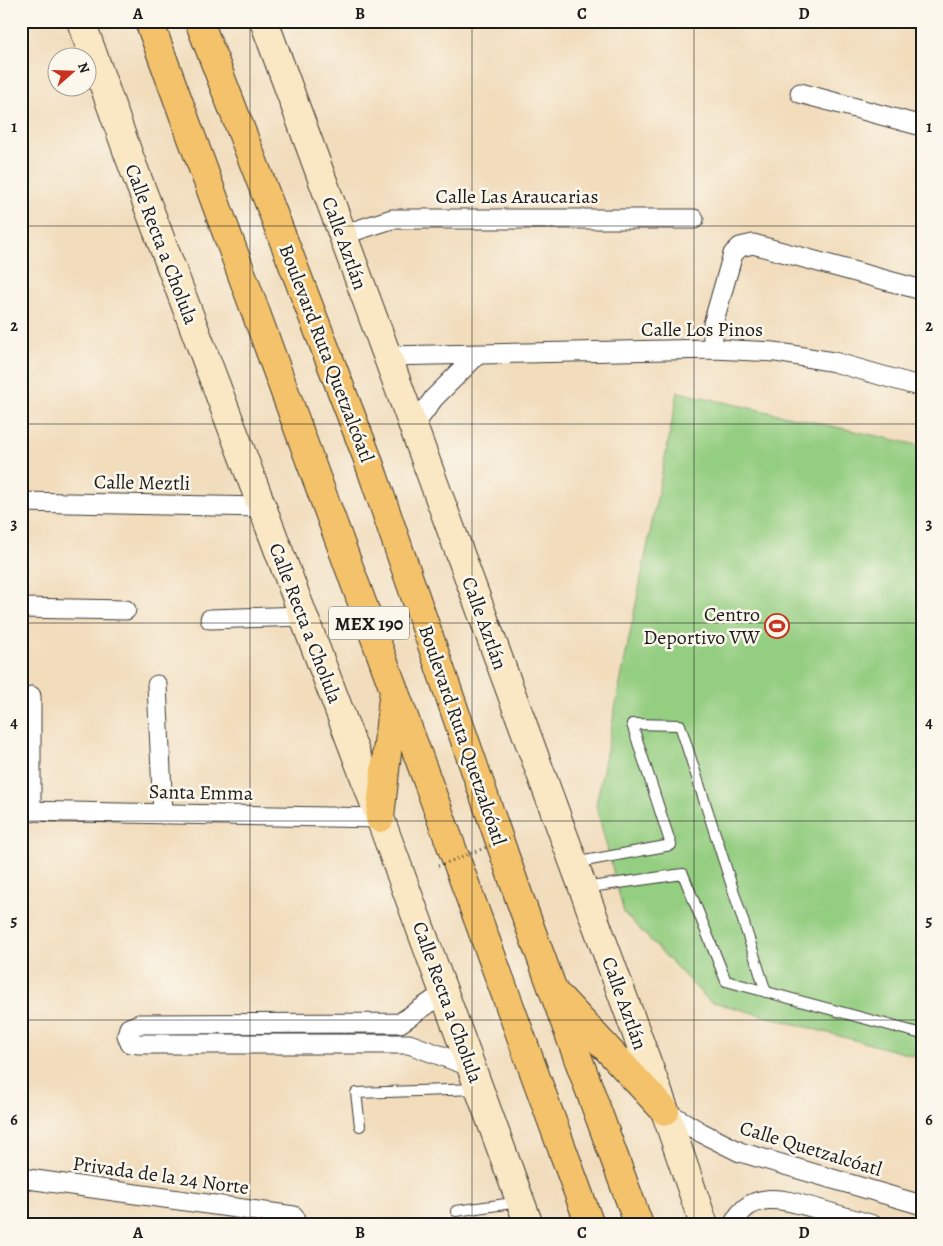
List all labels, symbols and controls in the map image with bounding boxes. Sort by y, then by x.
text: A [132,3,144,25]
text: B [355,3,365,25]
text: C [577,3,587,25]
text: D [798,3,810,25]
north arrow [48,48,98,98]
text: N [73,60,94,76]
text: 1 [11,116,17,138]
text: 1 [926,116,932,138]
street label: Calle Recta a Cholula [119,160,205,329]
street label: Calle Las Araucarias [435,183,599,210]
street label: Calle Aztlán [315,193,374,293]
street label: Boulevard Ruta Quetzalcóatl [272,240,381,466]
text: 2 [10,315,18,337]
text: 2 [925,315,933,337]
street label: Calle Los Pinos [641,316,763,343]
street label: Calle Meztli [94,468,190,497]
text: 3 [11,513,18,535]
text: 3 [926,513,933,535]
street label: Calle Recta a Cholula [263,539,349,708]
street label: Calle Aztlán [455,573,514,673]
place label: Centro Deportivo VW [643,601,760,651]
road number: MEX 190 [329,606,409,640]
sports icon: Centro Deportivo VW [764,613,790,639]
street label: Boulevard Ruta Quetzalcóatl [412,621,513,849]
text: 4 [10,712,18,734]
text: 4 [925,712,933,734]
street label: Santa Emma [149,778,254,807]
text: 5 [11,910,18,932]
text: 5 [926,910,933,932]
street label: Calle Recta a Cholula [406,918,489,1087]
street label: Calle Aztlán [595,953,654,1053]
text: 6 [10,1109,18,1131]
text: 6 [925,1109,933,1131]
street label: Calle Quetzalcóatl [737,1114,885,1183]
street label: Privada de la 24 Norte [71,1150,251,1201]
text: A [132,1222,144,1244]
text: B [355,1222,365,1244]
text: C [577,1222,587,1244]
text: D [798,1222,810,1244]

